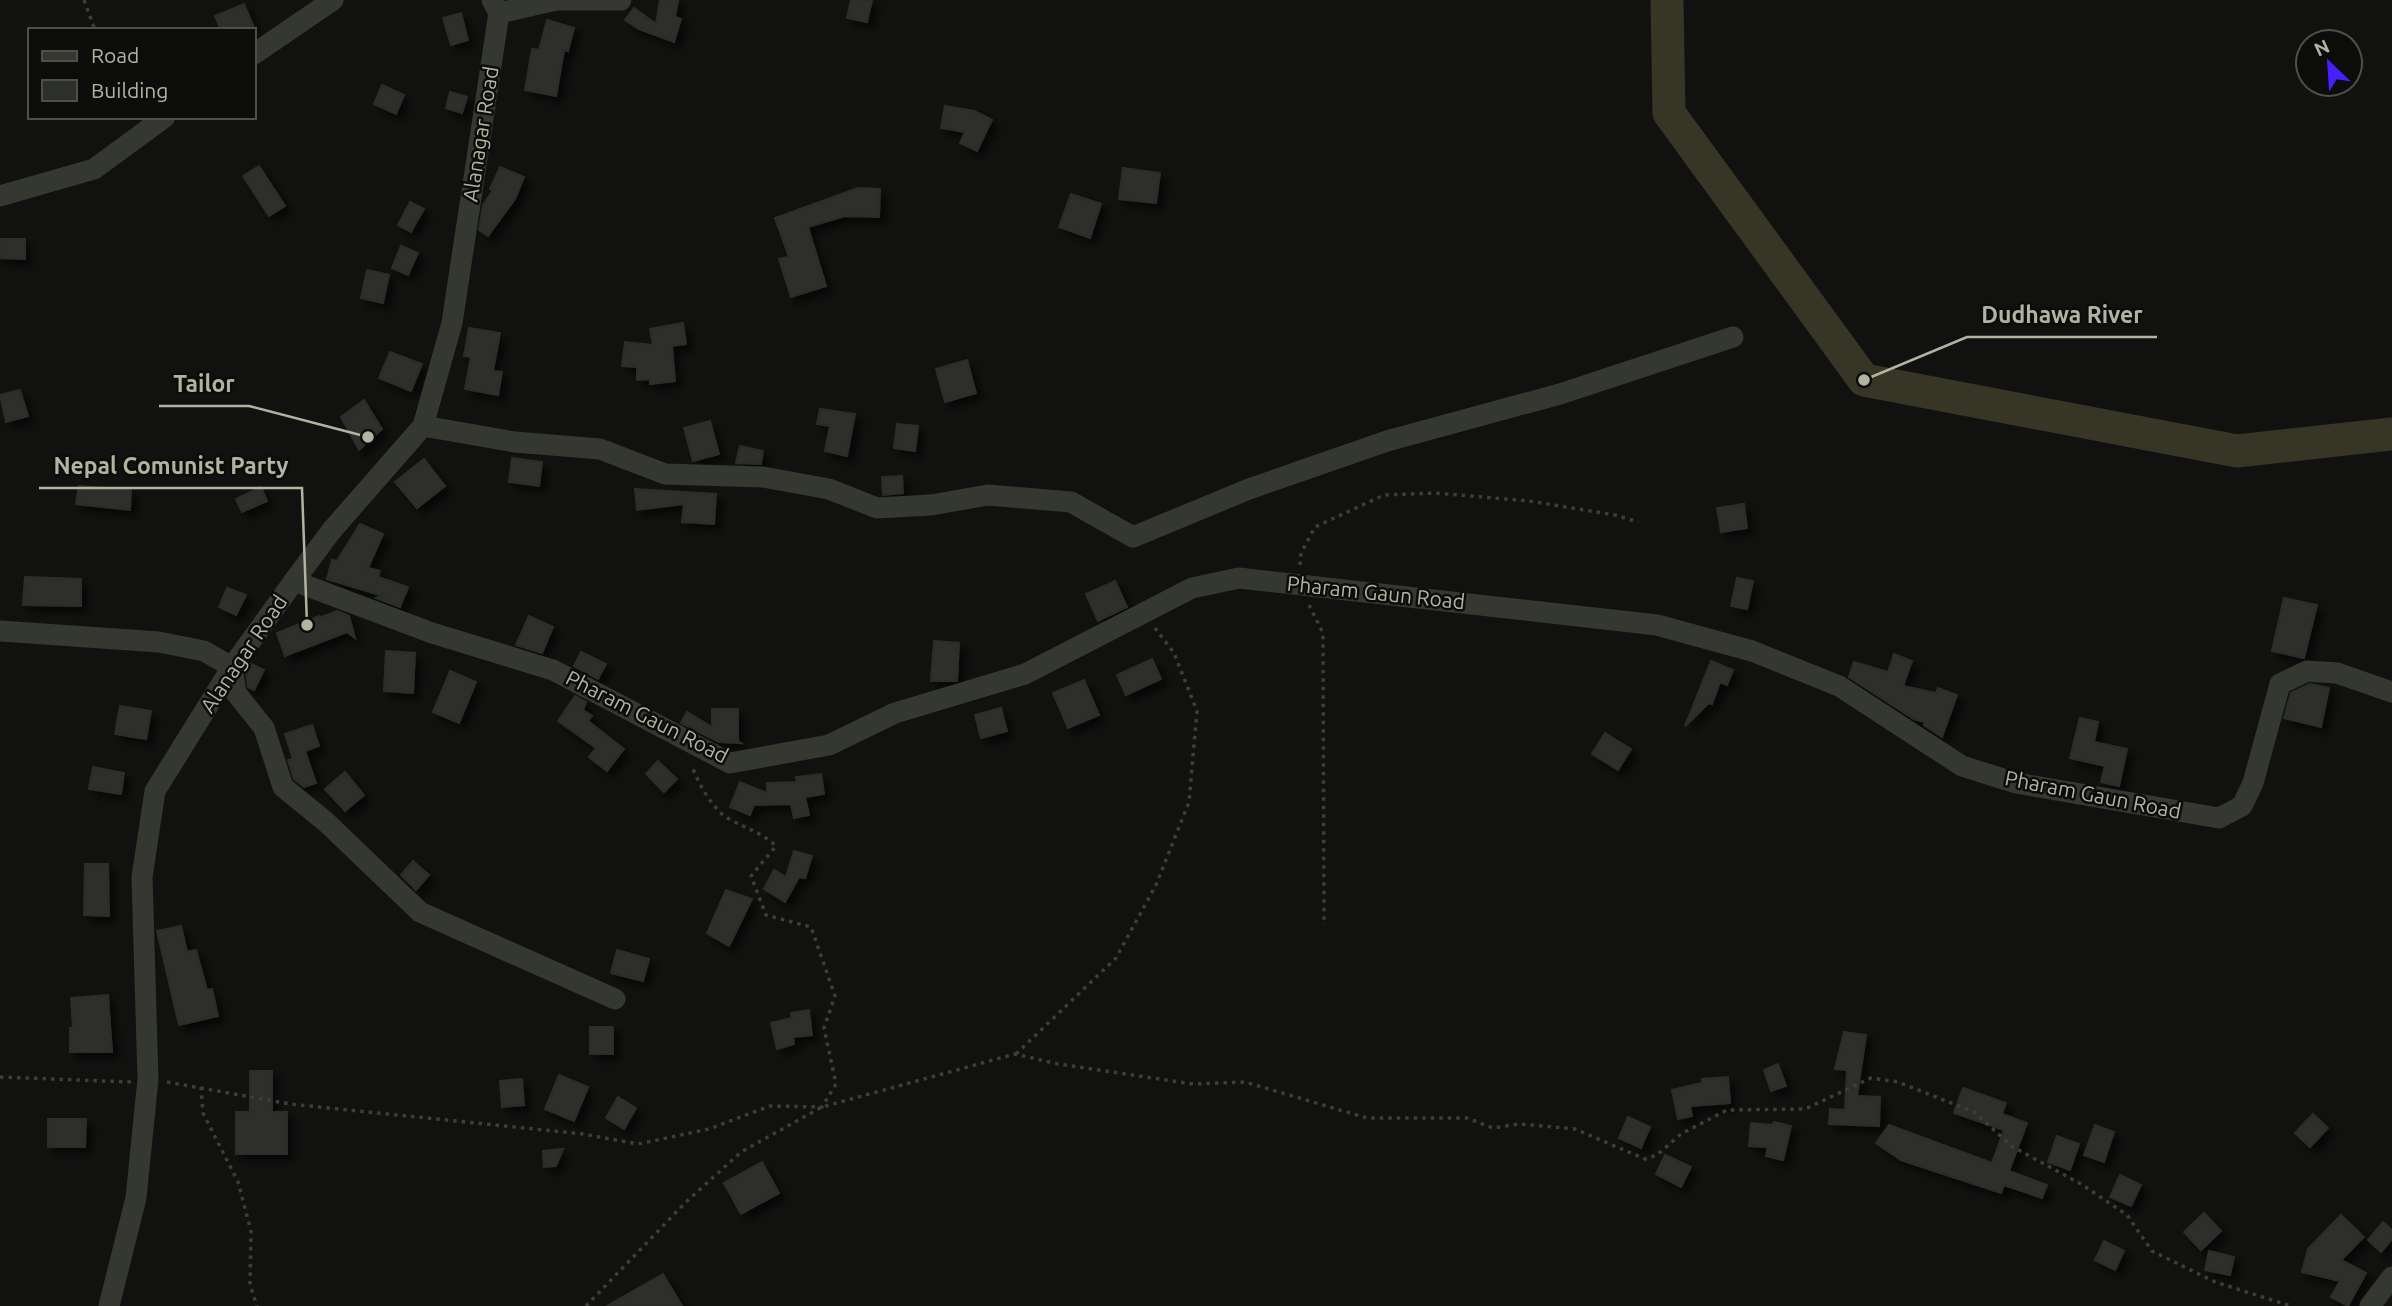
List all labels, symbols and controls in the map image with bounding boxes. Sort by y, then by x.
legend [28,28,256,119]
north arrow [2294,28,2364,98]
text: N [2311,35,2333,61]
text: Road [91,43,139,67]
street label: Alanagar Road [457,64,503,203]
text: Building [91,78,168,102]
callout: Dudhawa River [1967,293,2157,337]
text: Dudhawa River [1981,302,2143,327]
callout: Tailor [159,362,249,406]
text: Tailor [173,371,235,396]
callout: Nepal Comunist Party [39,444,302,488]
text: Nepal Comunist Party [53,453,289,478]
street label: Pharam Gaun Road [1286,571,1466,613]
street label: Alanagar Road [195,590,291,717]
street label: Pharam Gaun Road [562,665,733,767]
street label: Pharam Gaun Road [2003,765,2183,823]

